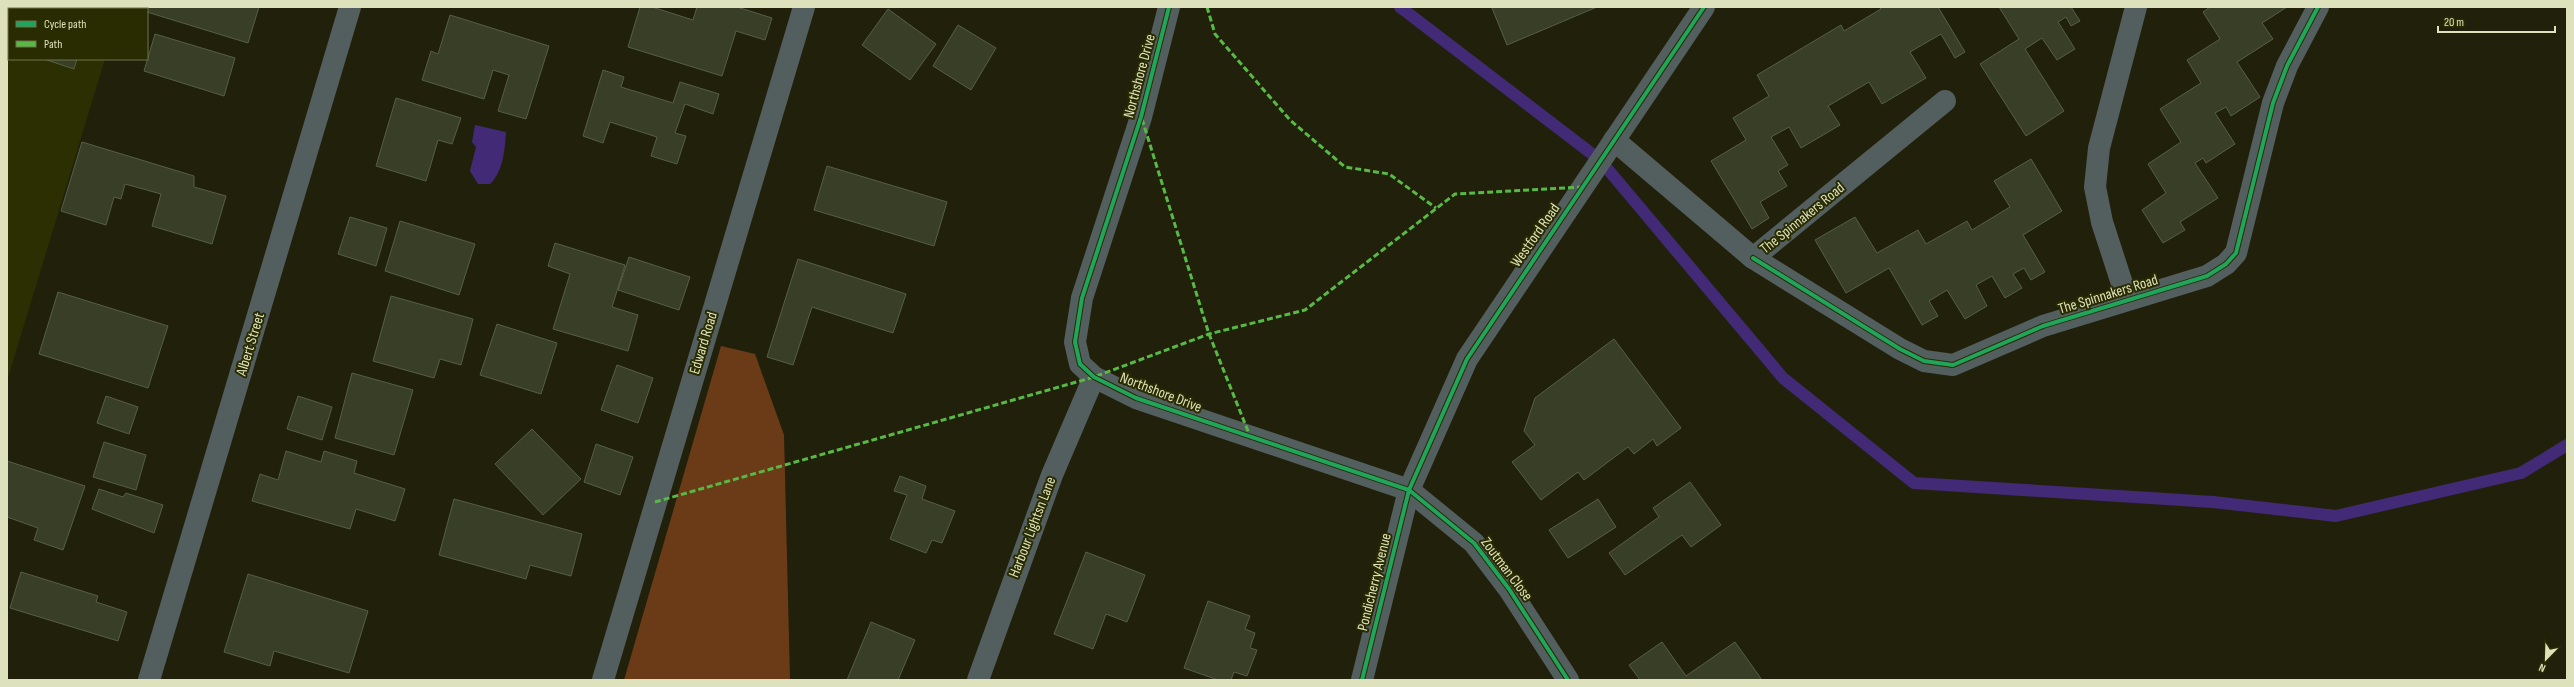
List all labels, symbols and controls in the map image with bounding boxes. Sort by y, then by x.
legend [8,8,148,60]
scale bar [2438,8,2555,34]
text: 20 m [2444,15,2464,30]
text: Cycle path [44,17,86,32]
street label: Northshore Drive [1119,32,1160,120]
text: Path [44,37,62,52]
street label: The Spinnakers Road [1756,179,1848,258]
street label: Westford Road [1507,200,1564,271]
street label: The Spinnakers Road [2056,270,2160,319]
street label: Albert Street [232,310,269,379]
street label: Edward Road [685,310,722,377]
street label: Northshore Drive [1117,368,1204,417]
street label: Harbour Lightsn Lane [1005,474,1060,580]
street label: Pondicherry Avenue [1353,531,1396,633]
street label: Zoutman Close [1476,534,1537,605]
north arrow [2526,639,2566,679]
text: N [2537,661,2548,675]

